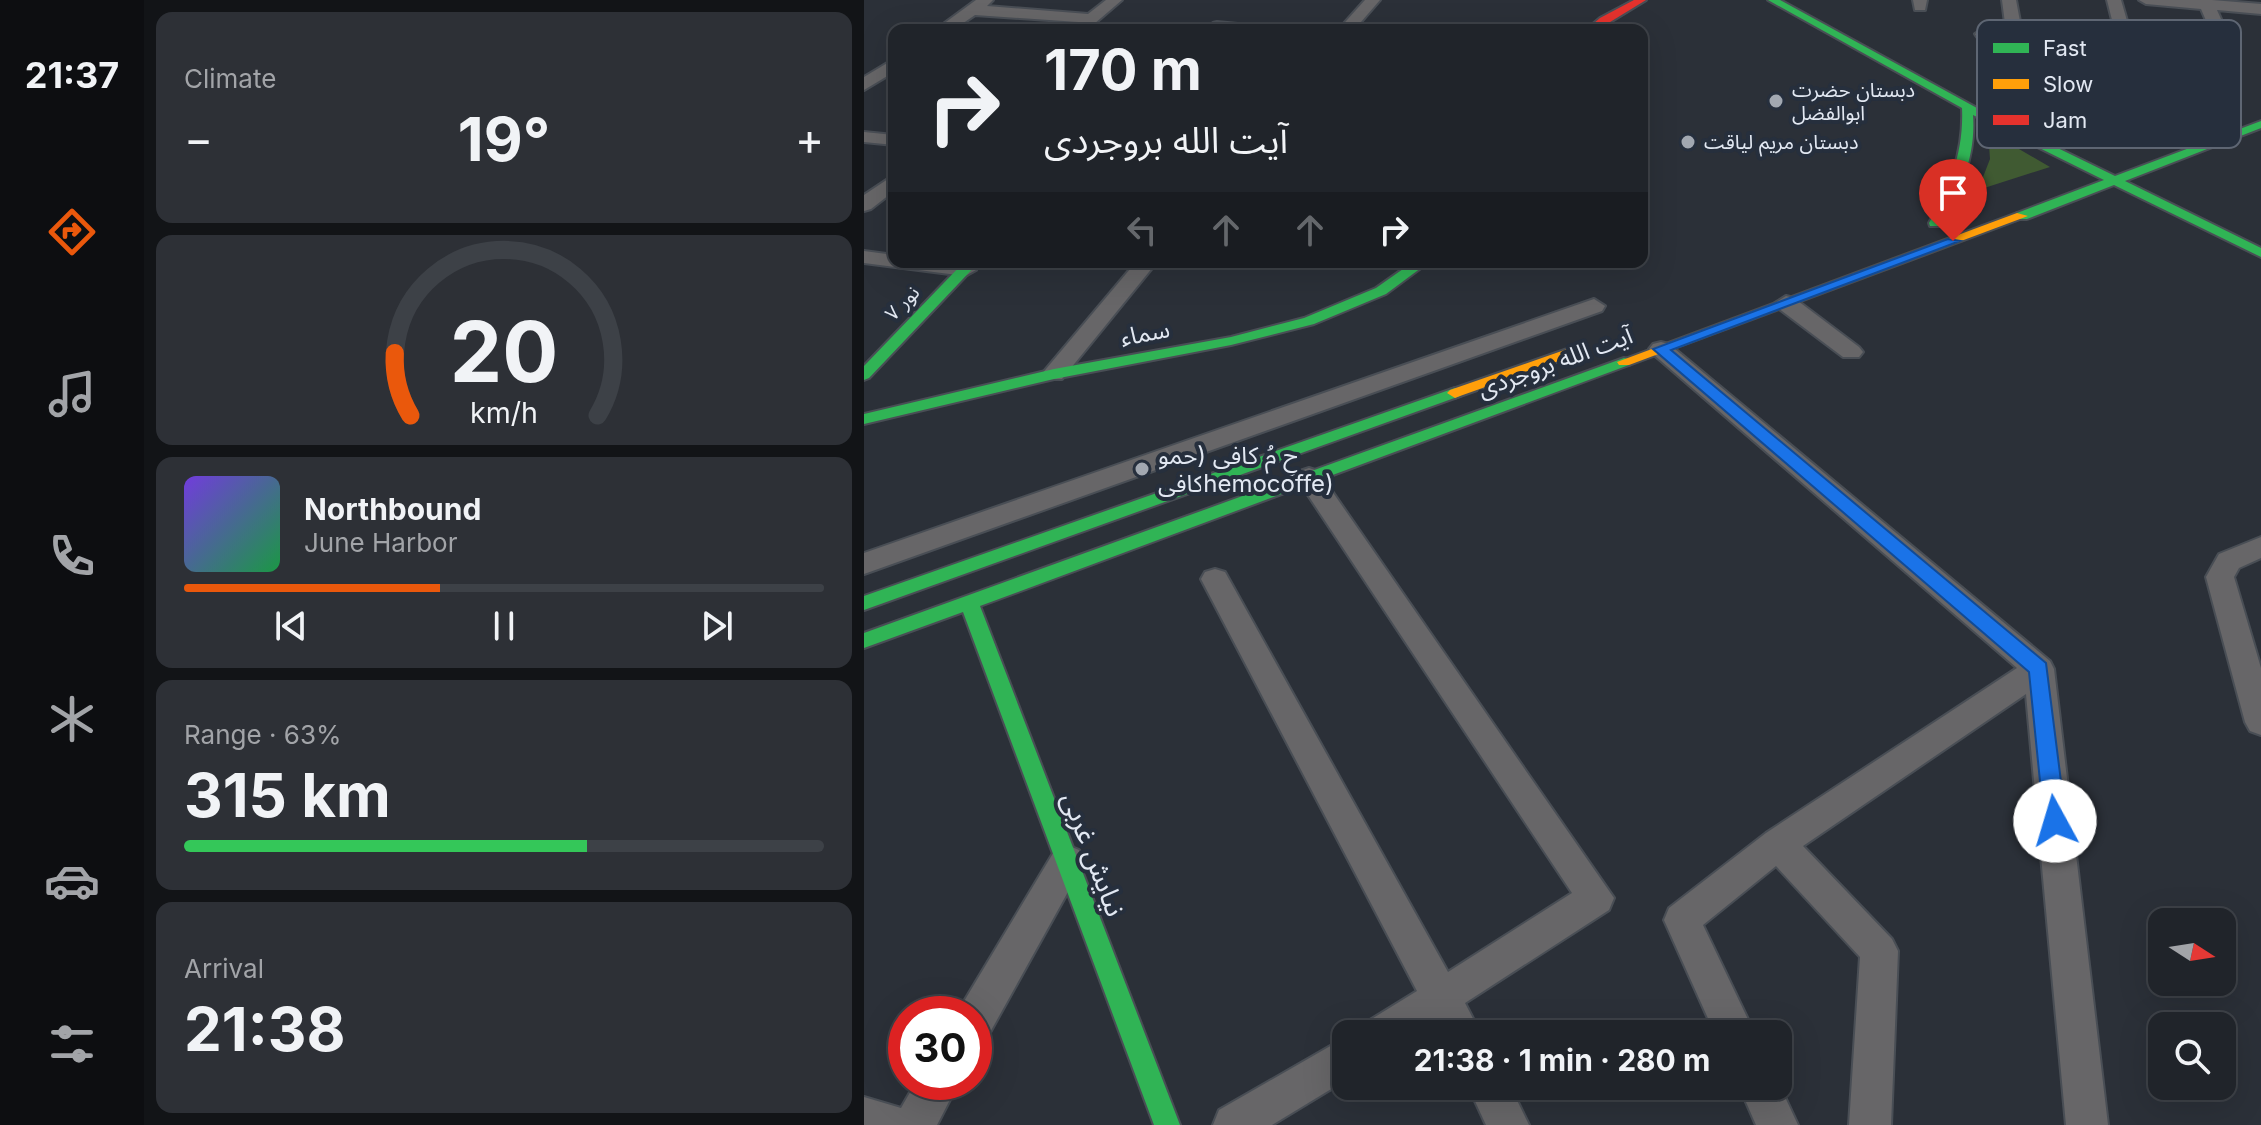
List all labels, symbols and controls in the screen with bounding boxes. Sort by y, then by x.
legend [1977,20,2241,148]
text: Fast [2043,35,2087,61]
text: 170 m [1044,36,1202,104]
text: 21:37 [25,53,119,97]
icon: right [912,56,1016,160]
text: Climate [184,63,276,94]
text: Slow [2043,71,2093,97]
place label: دبستان حضرت ابوالفضل [1792,78,1915,125]
marker: دبستان حضرت ابوالفضل [1767,92,1785,110]
text: 19° [458,103,550,175]
text: Jam [2043,107,2087,133]
text: − [184,112,213,166]
text: + [795,112,824,166]
text: آیت الله بروجردی [1044,118,1288,162]
place label: دبستان مریم لیاقت [1704,130,1858,157]
marker: دبستان مریم لیاقت [1679,133,1697,151]
pin [1919,159,1987,241]
icon: arrive [1931,171,1975,215]
icon: directions [44,204,100,260]
icon: left [1120,208,1164,252]
icon: ahead [1204,208,1248,252]
icon: ahead [1288,208,1332,252]
icon: right [1372,208,1416,252]
street label: نور ۷ [880,281,924,325]
text: 20 [450,300,558,401]
street label: سماء [1118,314,1172,352]
street label: آیت الله بروجردی [1474,320,1637,403]
icon: music [44,366,100,422]
text: km/h [470,395,538,430]
place label: حِ مُ کافی (حمو کافیhemocoffe) [1158,441,1334,498]
marker: حِ مُ کافی (حمو کافیhemocoffe) [1133,460,1151,478]
text: Northbound [304,491,481,527]
text: June Harbor [304,527,457,558]
icon: phone [44,528,100,584]
icon: previous [269,604,313,648]
icon: pause [482,604,526,648]
icon: next [695,604,739,648]
icon: climate [44,691,100,747]
text: Range · 63% [184,719,342,750]
text: 315 km [184,759,391,831]
position arrow [2013,779,2097,863]
street label: نیایش غربی [1055,787,1133,921]
icon: car [44,853,100,909]
north arrow [2148,908,2236,996]
map controls [2148,908,2236,1100]
text: Arrival [184,953,264,984]
text: 21:38 [184,993,345,1065]
speed limit sign: 30 [888,996,992,1100]
button: search [2148,1012,2236,1100]
icon: filters [44,1016,100,1072]
text: 21:38 · 1 min · 280 m [1414,1042,1710,1078]

